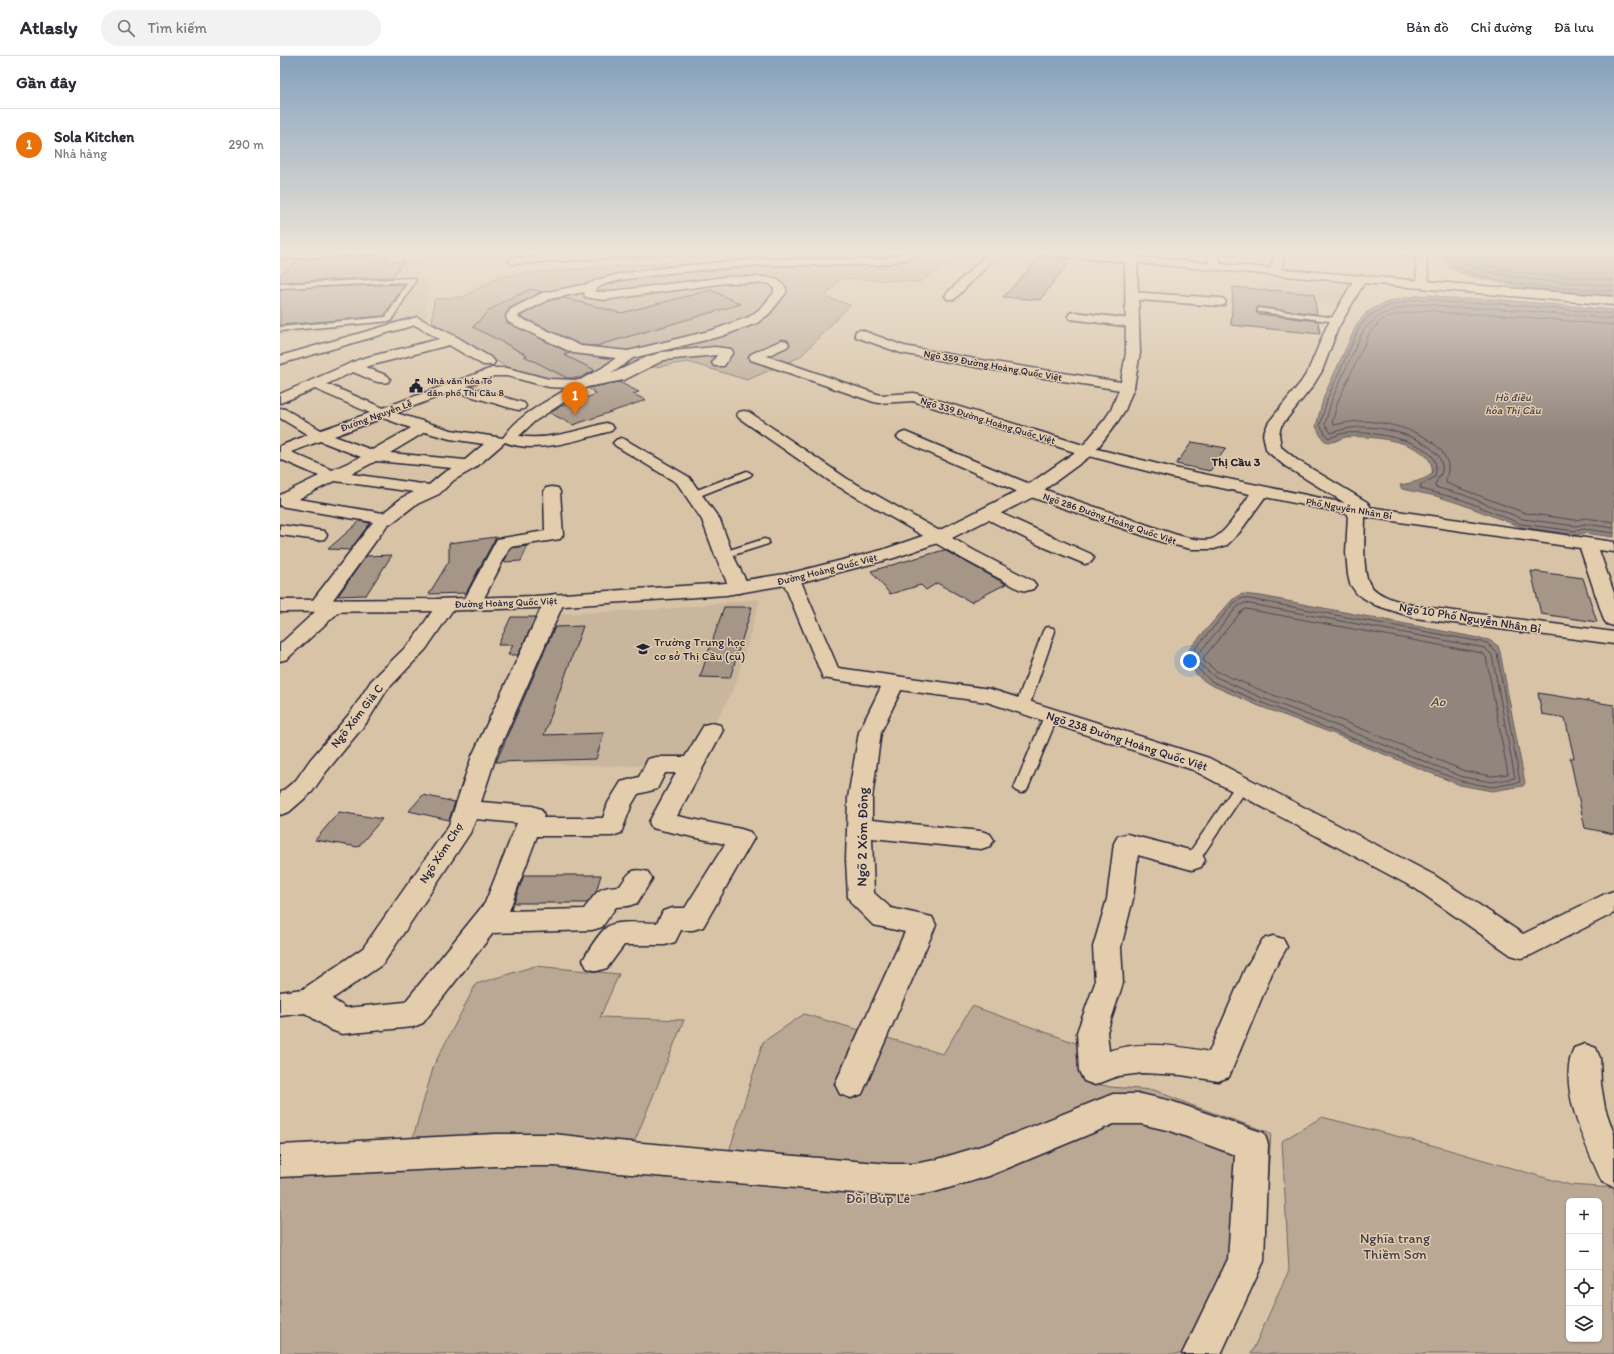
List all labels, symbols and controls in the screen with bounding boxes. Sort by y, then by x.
search box [101,10,381,46]
text: Atlasly [20,16,77,39]
icon: search [115,17,137,39]
text: Tìm kiếm [147,19,207,37]
text: Bản đồ [1406,19,1449,36]
text: Chỉ đường [1471,19,1532,36]
text: Đã lưu [1554,19,1594,36]
text: Gần đây [16,72,76,92]
text: Sola Kitchen [54,128,134,146]
text: 1 [26,137,32,152]
text: 290 m [228,137,264,152]
text: Nhà hàng [54,146,107,161]
street label: Ngõ 359 Đường Hoàng Quốc Việt [923,347,1063,384]
place label: Nhà văn hóa Tổ dân phố Thị Cầu 8 [427,374,505,399]
public building icon: Nhà văn hóa Tổ dân phố Thị Cầu 8 [408,378,424,394]
pin: 1 [562,382,588,415]
water label: Hồ điều hòa Thị Cầu [1485,391,1542,417]
street label: Ngõ 339 Đường Hoàng Quốc Việt [919,394,1057,447]
street label: Đường Nguyễn Lễ [339,396,414,434]
district label: Thị Cầu 3 [1211,455,1261,469]
street label: Ngõ 286 Đường Hoàng Quốc Việt [1041,489,1179,548]
street label: Phố Nguyễn Nhân Bỉ [1305,495,1393,523]
street label: Đường Hoàng Quốc Việt [776,551,879,588]
street label: Đường Hoàng Quốc Việt [454,594,558,611]
street label: Ngõ 10 Phố Nguyễn Nhân Bỉ [1398,600,1542,636]
place label: Trường Trung học cơ sở Thị Cầu (cũ) [654,635,746,663]
school or university icon: Trường Trung học cơ sở Thị Cầu (cũ) [635,641,651,657]
your location [1180,651,1200,671]
street label: Ngõ Xóm Già C [328,681,386,751]
water label: Ao [1431,694,1446,709]
street label: Ngõ 238 Đường Hoàng Quốc Việt [1045,708,1210,774]
street label: Ngõ 2 Xóm Đông [853,786,872,887]
street label: Ngõ Xóm Chợ [416,819,466,886]
park label: Đồi Búp Lê [846,1190,911,1207]
map controls [1566,1198,1602,1342]
button: + [1566,1198,1602,1234]
park label: Nghĩa trang Thiềm Sơn [1360,1230,1431,1263]
button: − [1566,1234,1602,1270]
button: locate [1566,1270,1602,1306]
button: layers [1566,1306,1602,1342]

